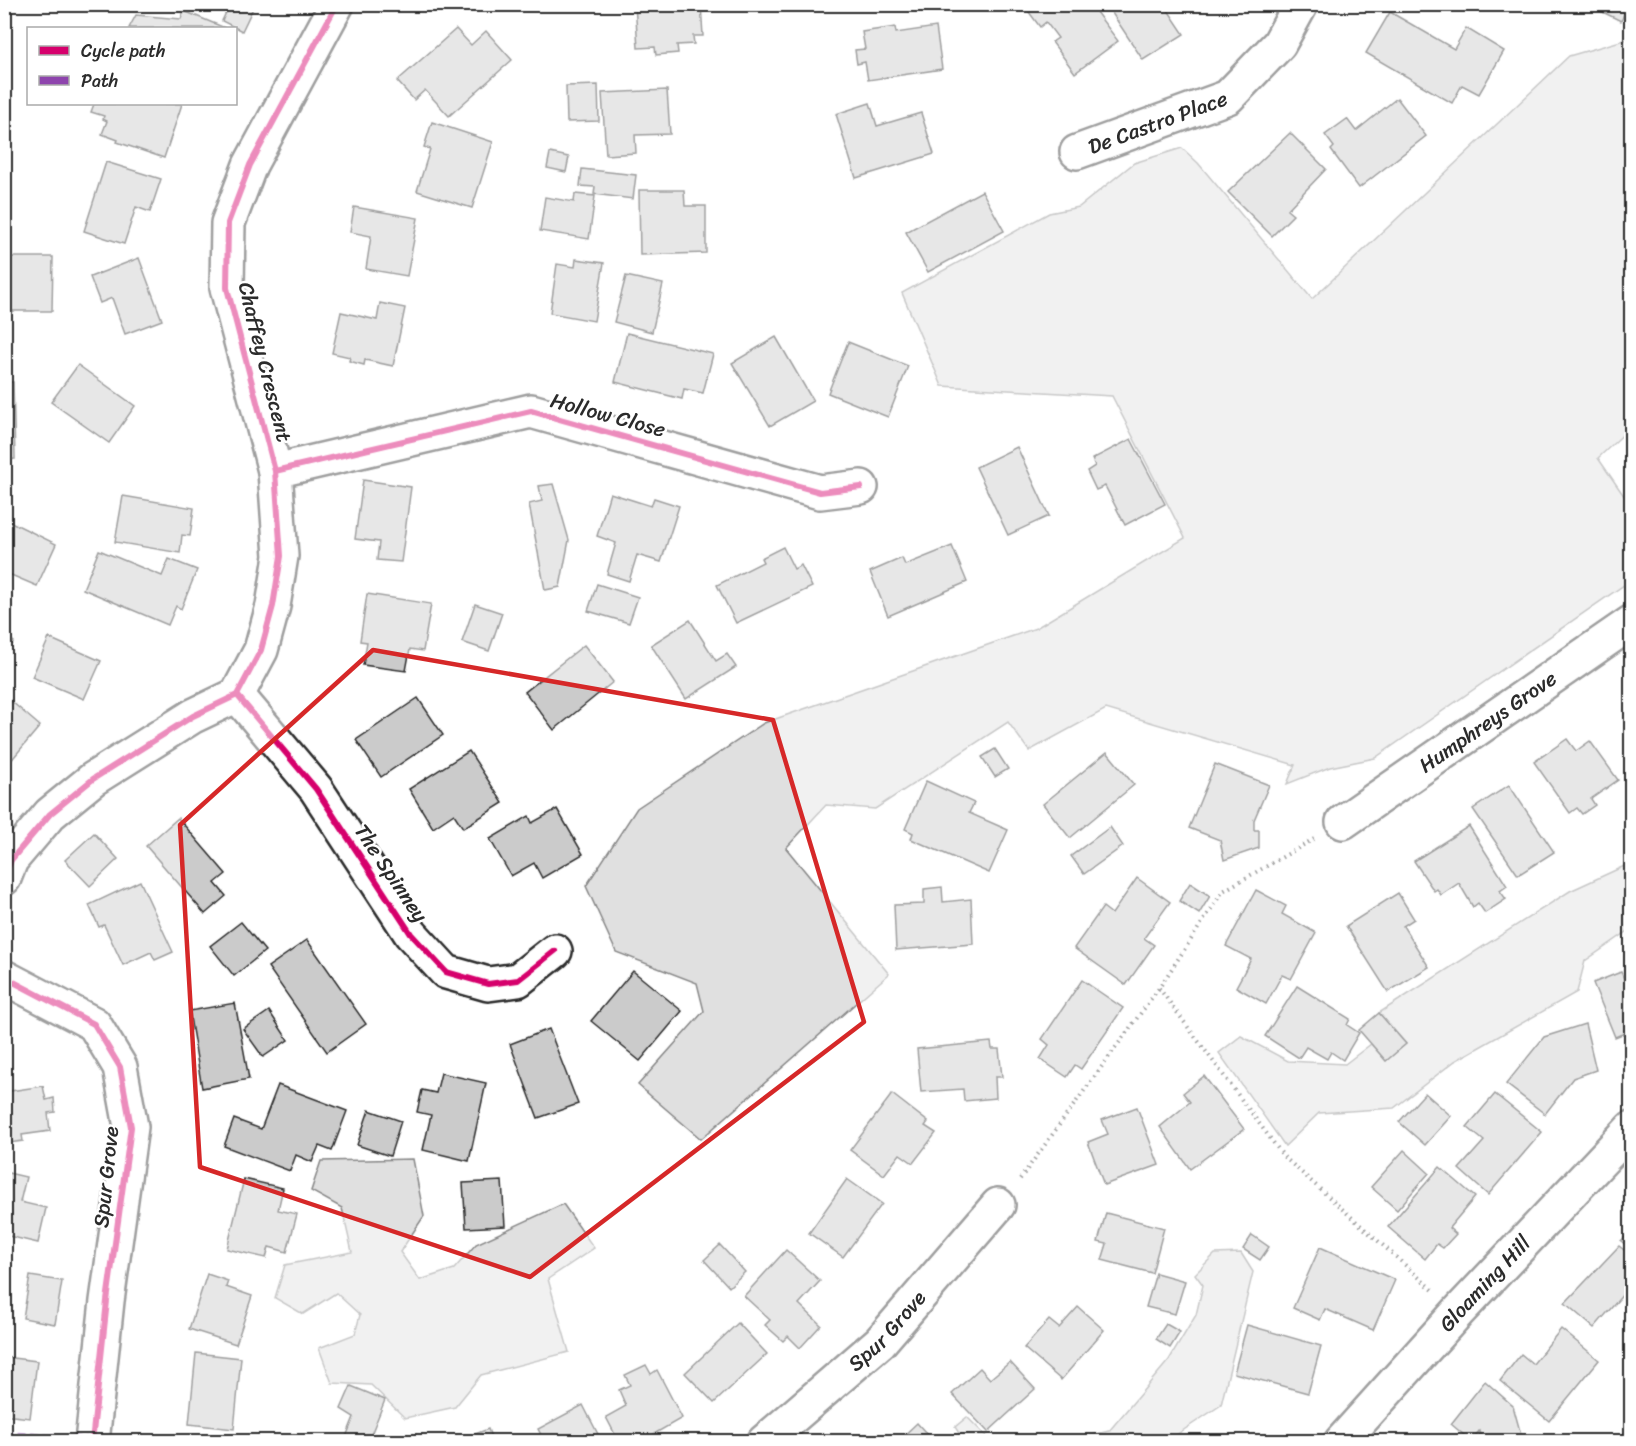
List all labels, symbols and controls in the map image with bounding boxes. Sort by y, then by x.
legend [27,27,237,105]
text: Cycle path [81,35,165,67]
text: Path [81,65,118,97]
street label: De Castro Place [1083,80,1233,165]
street label: Chaffey Crescent [227,278,303,446]
street label: Hollow Close [546,381,670,449]
street label: Humphreys Grove [1411,660,1565,783]
street label: The Spinney [344,816,438,930]
street label: Spur Grove [82,1124,130,1230]
street label: Gloaming Hill [1429,1225,1541,1341]
street label: Spur Grove [839,1281,936,1381]

